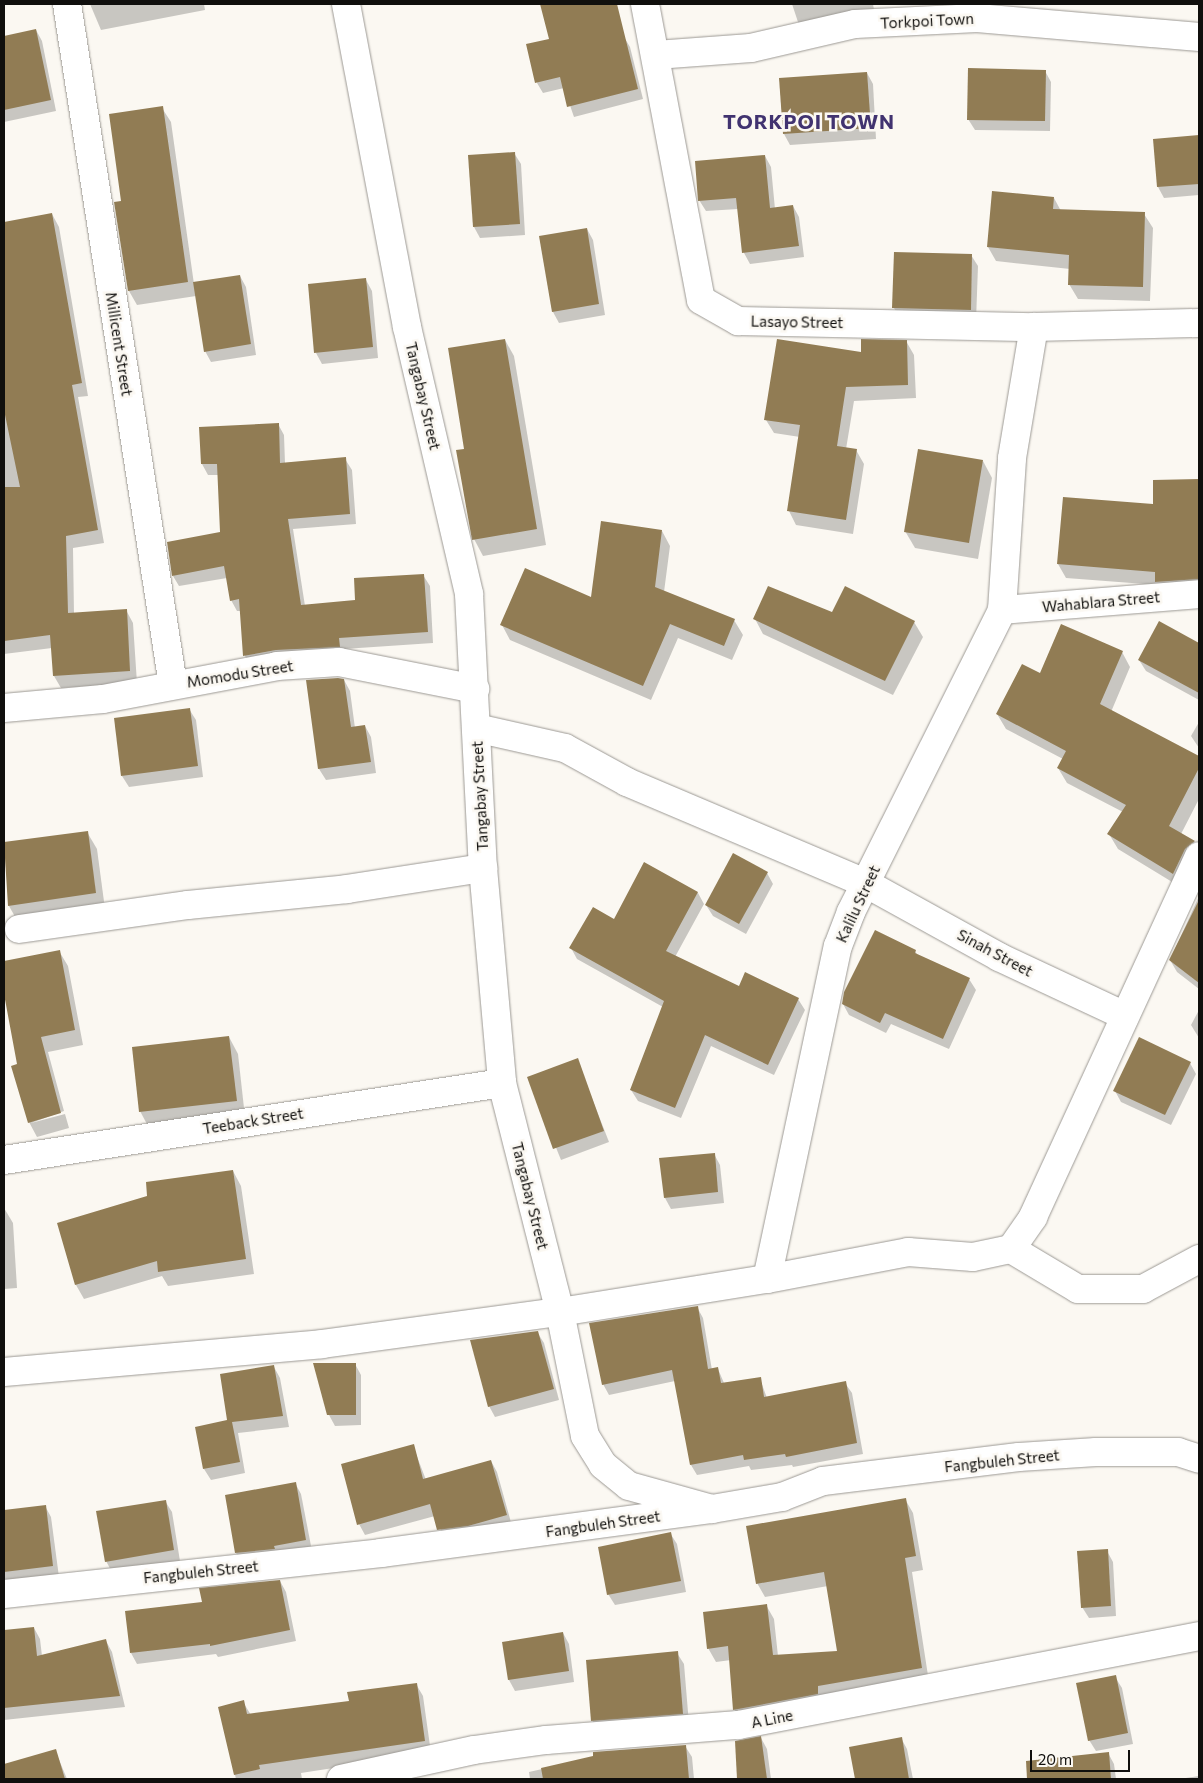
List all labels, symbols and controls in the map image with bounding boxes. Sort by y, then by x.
street label: Torkpoi Town [880,10,974,32]
district label: TORKPOI TOWN [721,109,897,133]
street label: Millicent Street [102,291,136,397]
street label: Lasayo Street [751,312,843,332]
street label: Tangabay Street [402,340,444,452]
street label: Wahablara Street [1041,588,1161,616]
street label: Momodu Street [185,657,295,691]
street label: Tangabay Street [468,741,492,851]
street label: Kalilu Street [832,863,884,945]
street label: Sinah Street [954,926,1036,980]
street label: Teeback Street [201,1104,305,1138]
street label: Tangabay Street [508,1140,552,1252]
street label: Fangbuleh Street [944,1446,1060,1476]
street label: Fangbuleh Street [544,1507,662,1541]
street label: Fangbuleh Street [143,1557,259,1587]
street label: A Line [750,1706,794,1732]
scale bar [1033,1740,1133,1772]
text: 20 m [1038,1750,1072,1768]

